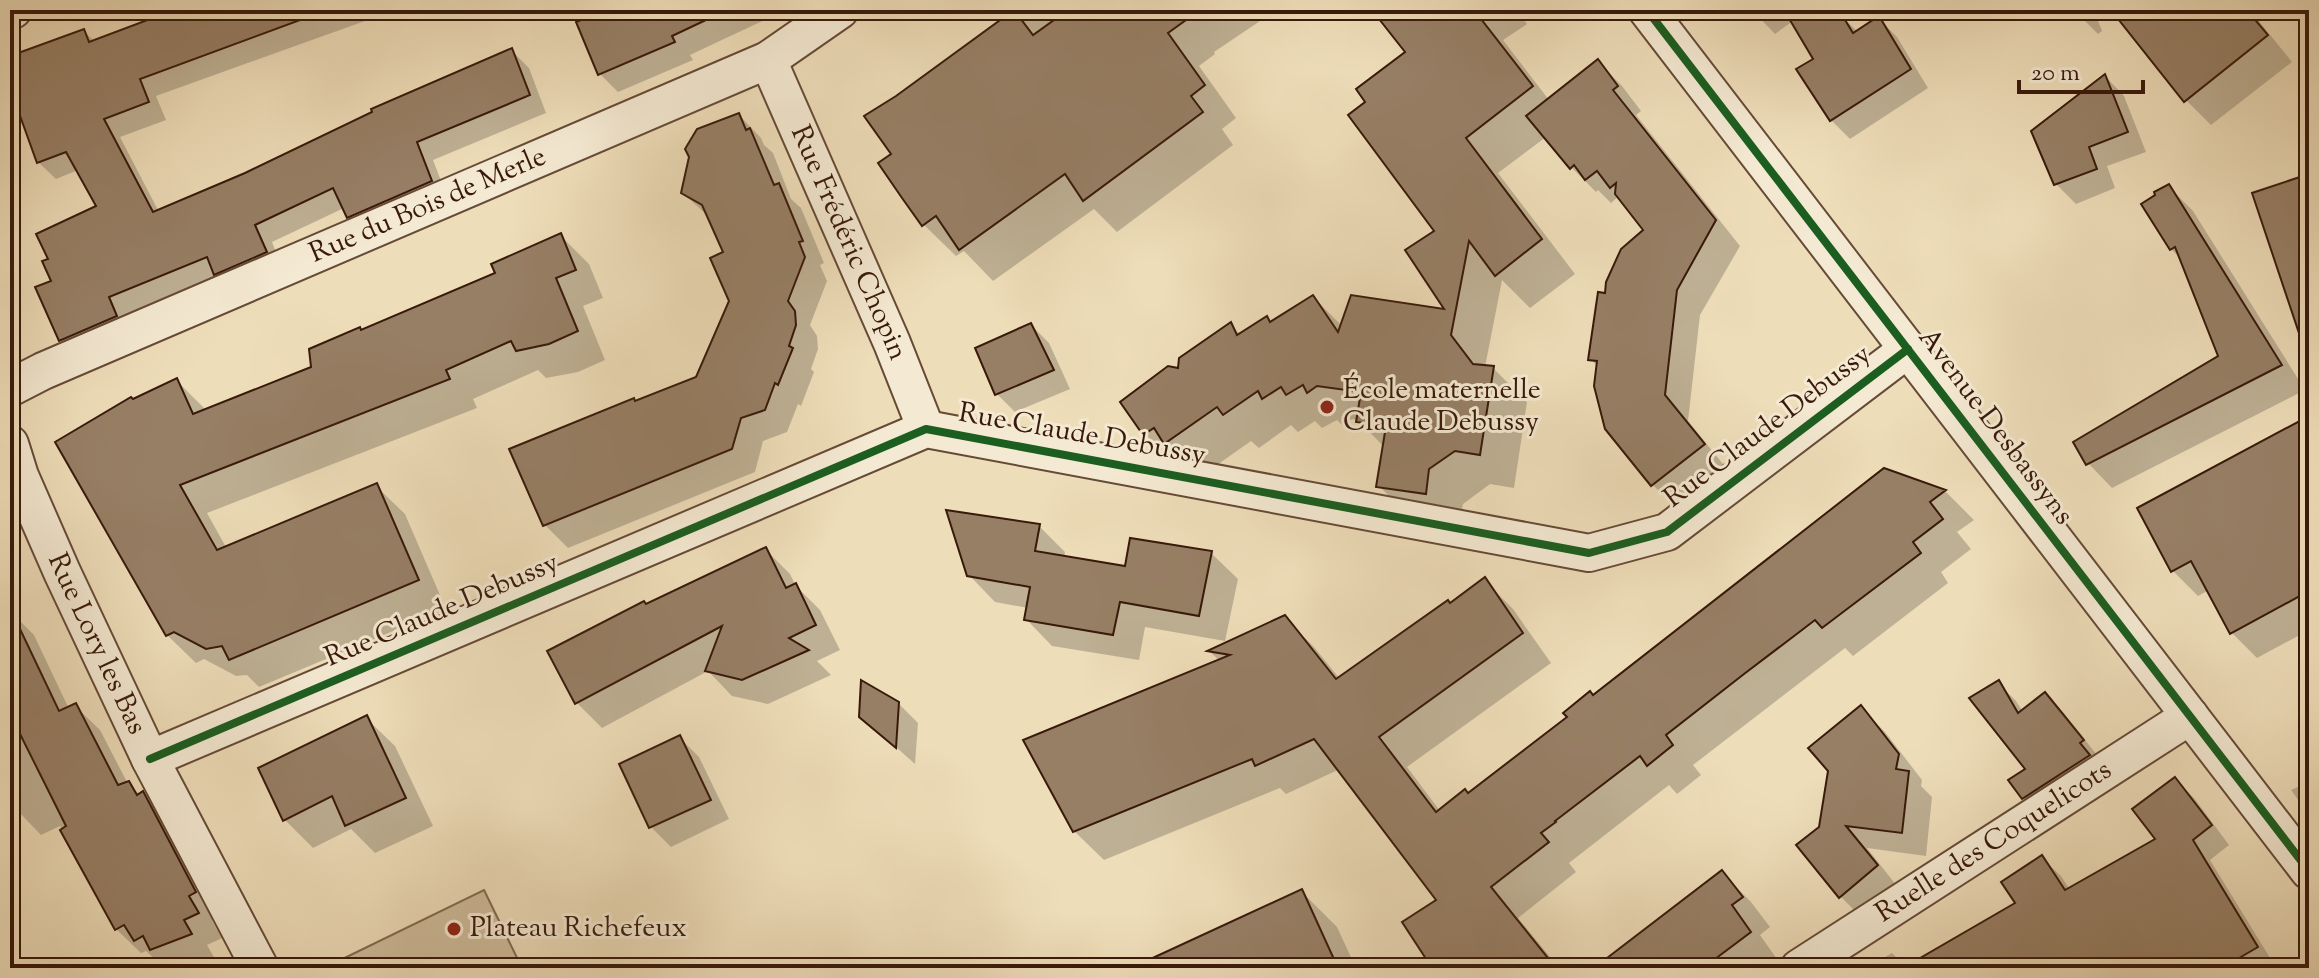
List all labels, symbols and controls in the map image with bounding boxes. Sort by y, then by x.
scale bar [2019,44,2143,94]
text: 20 m [2031,57,2080,91]
street label: Rue Frédéric Chopin [779,119,917,366]
street label: Rue du Bois de Merle [303,137,553,274]
street label: Avenue Desbassyns [1908,320,2082,534]
street label: Rue Claude Debussy [1656,336,1880,518]
place label: École maternelle Claude Debussy [1343,371,1541,443]
street label: Rue Claude Debussy [955,394,1209,476]
marker: École maternelle Claude Debussy [1318,398,1336,416]
street label: Rue Claude Debussy [319,544,565,678]
street label: Rue Lory les Bas [36,547,156,741]
street label: Ruelle des Coquelicots [1868,751,2120,933]
place label: Plateau Richefeux [470,909,687,949]
marker: Plateau Richefeux [445,920,463,938]

